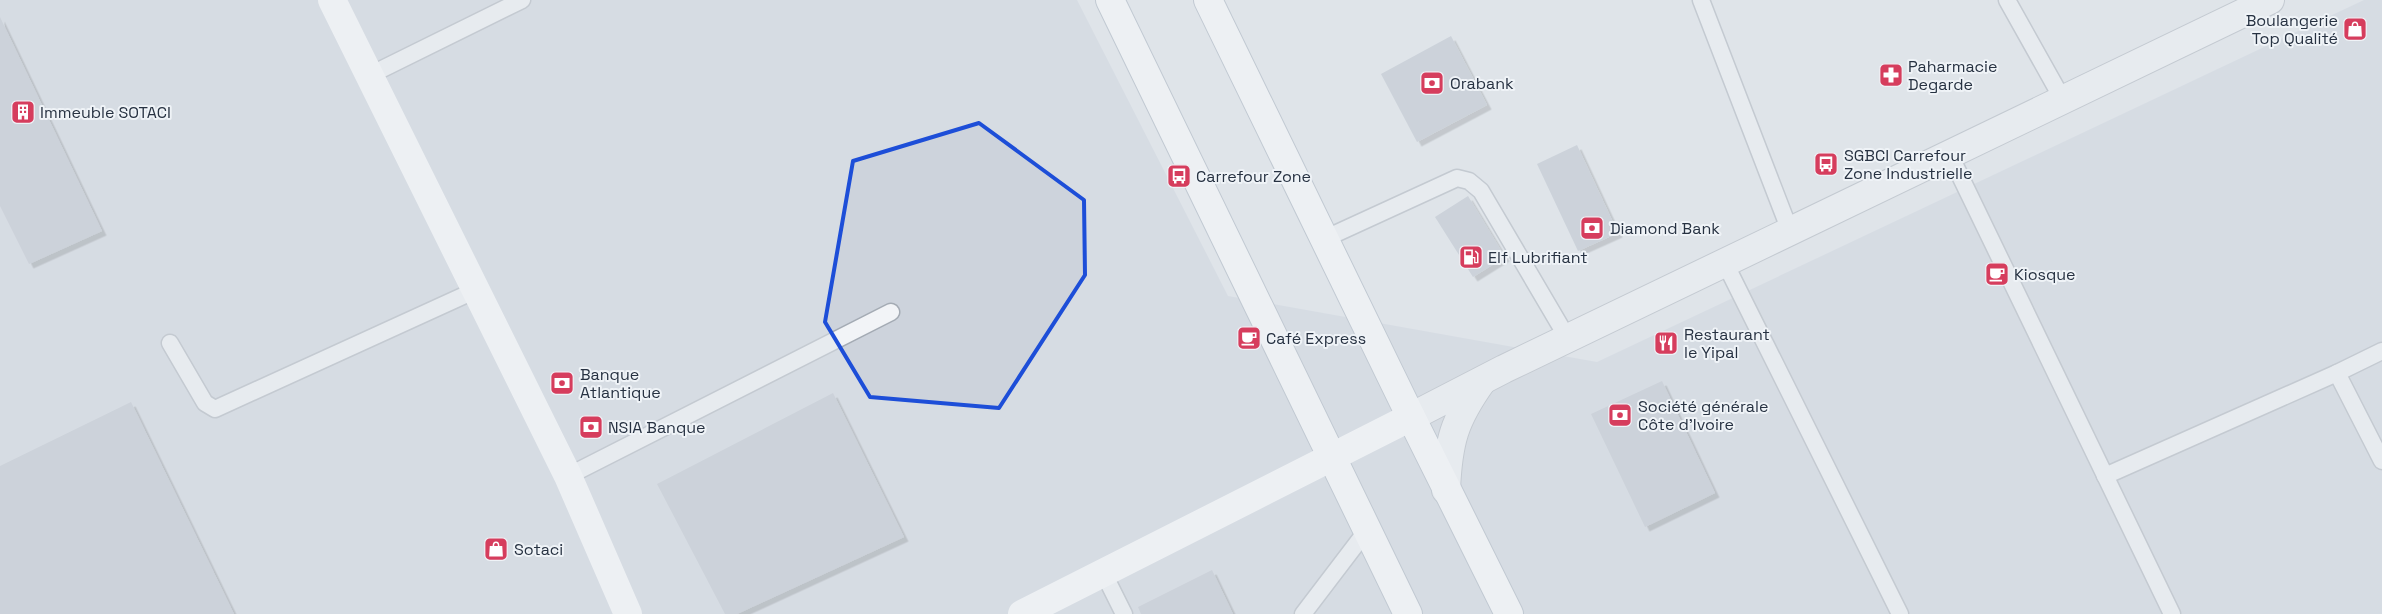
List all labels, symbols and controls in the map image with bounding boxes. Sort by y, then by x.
place label: Boulangerie Top Qualité [2246,10,2338,49]
shop icon: Boulangerie Top Qualité [2342,16,2368,42]
place label: Paharmacie Degarde [1908,56,1997,95]
pharmacy icon: Paharmacie Degarde [1878,62,1904,88]
bank icon: Orabank [1419,70,1445,96]
place label: Orabank [1450,73,1514,94]
building icon: Immeuble SOTACI [10,99,36,125]
place label: Immeuble SOTACI [40,102,171,123]
place label: SGBCI Carrefour Zone Industrielle [1844,145,1972,184]
bus stop icon: SGBCI Carrefour Zone Industrielle [1813,151,1839,177]
bus stop icon: Carrefour Zone [1166,163,1192,189]
place label: Carrefour Zone [1196,166,1311,187]
bank icon: Diamond Bank [1579,215,1605,241]
place label: Diamond Bank [1610,218,1720,239]
fuel station icon: Elf Lubrifiant [1458,244,1484,270]
place label: Elf Lubrifiant [1488,247,1588,268]
cafe icon: Kiosque [1984,261,2010,287]
place label: Kiosque [2014,264,2076,285]
place label: Restaurant le Yipal [1684,324,1770,363]
cafe icon: Café Express [1236,325,1262,351]
place label: Café Express [1266,328,1366,349]
restaurant icon: Restaurant le Yipal [1653,330,1679,356]
place label: Banque Atlantique [580,364,661,403]
bank icon: Banque Atlantique [549,370,575,396]
place label: Société générale Côte d’Ivoire [1638,396,1768,435]
bank icon: Société générale Côte d’Ivoire [1607,402,1633,428]
bank icon: NSIA Banque [578,414,604,440]
place label: NSIA Banque [608,417,705,438]
shop icon: Sotaci [483,536,509,562]
place label: Sotaci [514,539,563,560]

